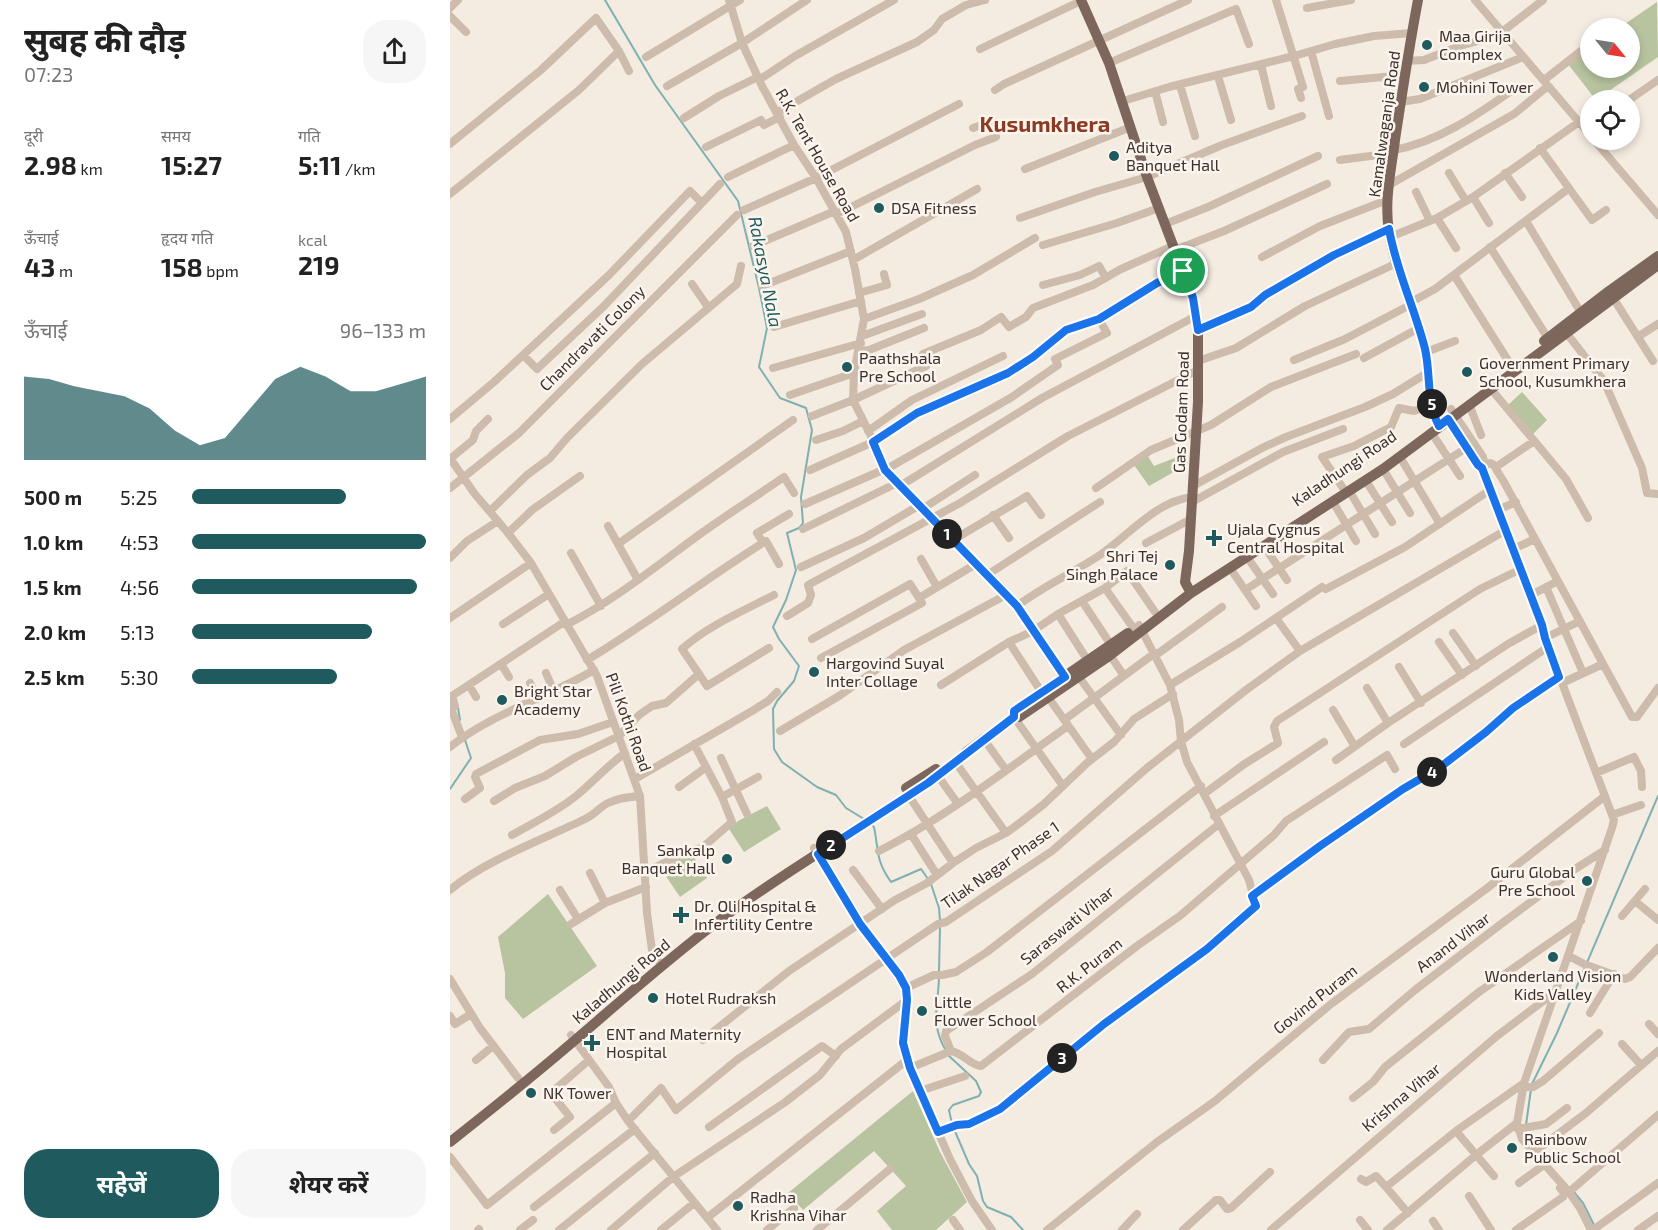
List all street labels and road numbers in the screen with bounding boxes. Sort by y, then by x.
street label: Kamalwaganja Road [1364,50,1404,198]
street label: R.K. Tent House Road [772,85,864,225]
street label: Chandravati Colony [535,281,649,394]
street label: Gas Godam Road [1169,351,1192,473]
street label: Kaladhungi Road [1288,426,1400,510]
street label: Pili Kothi Road [603,670,656,774]
street label: Tilak Nagar Phase 1 [937,817,1062,912]
street label: Saraswati Vihar [1016,881,1118,968]
street label: Anand Vihar [1412,907,1494,976]
street label: R.K. Puram [1052,933,1125,996]
street label: Kaladhungi Road [568,934,674,1027]
street label: Govind Puram [1269,960,1360,1037]
street label: Krishna Vihar [1358,1058,1444,1135]

